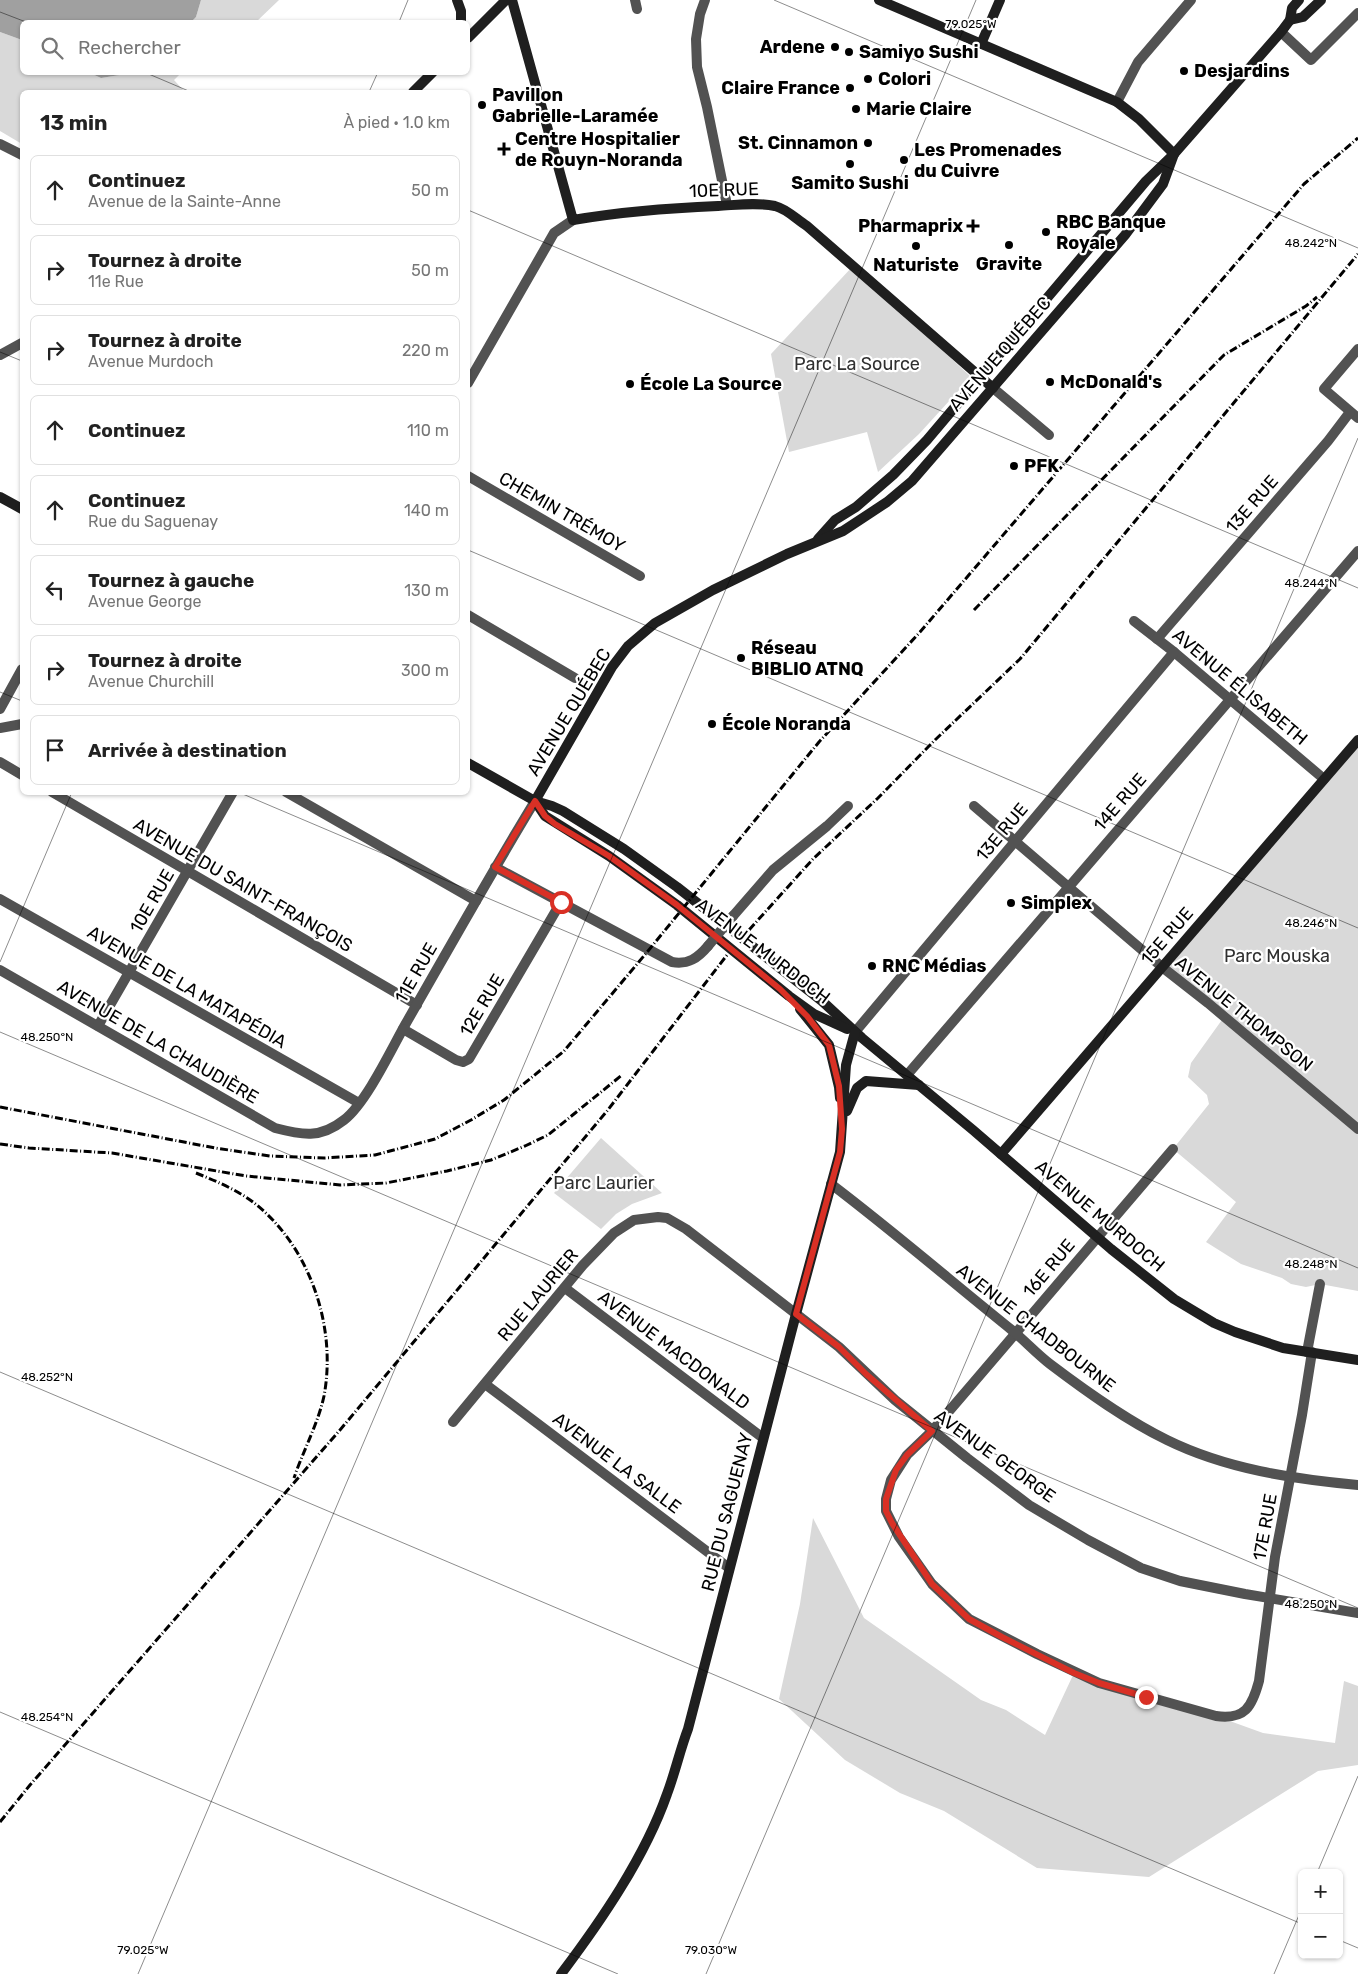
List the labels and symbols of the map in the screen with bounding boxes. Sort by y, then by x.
text: 79.025°W [945,17,997,31]
place label: Ardene [760,36,825,58]
marker: Ardene [829,41,841,53]
place label: Samiyo Sushi [859,41,979,63]
marker: Samiyo Sushi [843,46,855,58]
place label: Desjardins [1194,60,1290,82]
marker: Desjardins [1178,65,1190,77]
place label: Colori [878,68,931,90]
marker: Colori [862,73,874,85]
place label: Claire France [721,77,840,99]
marker: Claire France [844,82,856,94]
place label: Pavillon Gabrielle-Laramée [492,84,659,127]
place label: Marie Claire [866,98,972,120]
marker: Pavillon Gabrielle-Laramée [476,99,488,111]
marker: Marie Claire [850,103,862,115]
place label: Centre Hospitalier de Rouyn-Noranda [515,128,683,171]
place label: St. Cinnamon [738,132,858,154]
marker: St. Cinnamon [862,137,874,149]
place label: Les Promenades du Cuivre [914,139,1062,182]
marker: Centre Hospitalier de Rouyn-Noranda [497,142,511,156]
marker: Les Promenades du Cuivre [898,154,910,166]
marker: Samito Sushi [844,158,856,170]
place label: Samito Sushi [791,172,909,194]
street label: 10E RUE [689,178,759,202]
place label: RBC Banque Royale [1056,211,1166,254]
place label: Pharmaprix [858,215,963,237]
marker: Pharmaprix [967,220,979,232]
marker: RBC Banque Royale [1040,226,1052,238]
text: 48.242°N [1285,236,1337,250]
marker: Gravite [1003,239,1015,251]
marker: Naturiste [910,240,922,252]
place label: Gravite [976,253,1042,275]
place label: Naturiste [873,254,959,276]
street label: AVENUE QUÉBEC [944,292,1056,416]
park label: Parc La Source [794,353,920,375]
place label: McDonald's [1060,371,1162,393]
place label: École La Source [640,373,782,395]
marker: McDonald's [1044,376,1056,388]
marker: École La Source [624,378,636,390]
place label: PFK [1024,455,1059,477]
marker: PFK [1008,460,1020,472]
street label: CHEMIN TRÉMOY [495,467,629,557]
street label: 13E RUE [1221,471,1283,537]
text: 48.244°N [1285,576,1337,590]
street label: AVENUE ÉLISABETH [1168,624,1312,750]
place label: Réseau BIBLIO ATNQ [751,637,864,680]
street label: AVENUE QUÉBEC [522,644,616,780]
marker: Réseau BIBLIO ATNQ [735,652,747,664]
place label: École Noranda [722,713,851,735]
marker: École Noranda [706,718,718,730]
street label: 14E RUE [1089,769,1151,835]
street label: 13E RUE [971,798,1033,866]
street label: AVENUE DU SAINT-FRANÇOIS [130,813,356,957]
street label: 10E RUE [125,865,179,937]
route start [550,891,573,914]
place label: Simplex [1021,892,1092,914]
street label: AVENUE MURDOCH [692,893,834,1009]
marker: Simplex [1005,897,1017,909]
street label: 15E RUE [1136,903,1198,969]
text: 48.246°N [1285,916,1337,930]
street label: AVENUE DE LA MATAPÉDIA [84,921,290,1053]
street label: 11E RUE [390,939,442,1007]
park label: Parc Mouska [1224,945,1330,967]
street label: AVENUE THOMPSON [1171,952,1317,1076]
place label: RNC Médias [882,955,987,977]
marker: RNC Médias [866,960,878,972]
street label: 12E RUE [455,970,509,1040]
street label: AVENUE DE LA CHAUDIÈRE [54,975,262,1109]
text: 48.250°N [21,1030,73,1044]
street label: AVENUE MURDOCH [1031,1155,1169,1277]
park label: Parc Laurier [553,1172,655,1194]
street label: 16E RUE [1018,1234,1080,1302]
street label: RUE LAURIER [493,1244,583,1346]
text: 48.248°N [1285,1257,1338,1271]
street label: AVENUE CHADBOURNE [952,1259,1120,1397]
street label: AVENUE MACDONALD [594,1286,754,1414]
text: 48.252°N [21,1370,73,1384]
street label: AVENUE GEORGE [930,1405,1060,1507]
street label: AVENUE LA SALLE [549,1408,685,1518]
street label: RUE DU SAGUENAY [697,1430,757,1594]
street label: 17E RUE [1248,1492,1282,1562]
text: 48.250°N [1285,1597,1337,1611]
route end [1135,1686,1158,1709]
text: 48.254°N [21,1710,73,1724]
text: 79.025°W [117,1943,169,1957]
text: 79.030°W [685,1943,737,1957]

